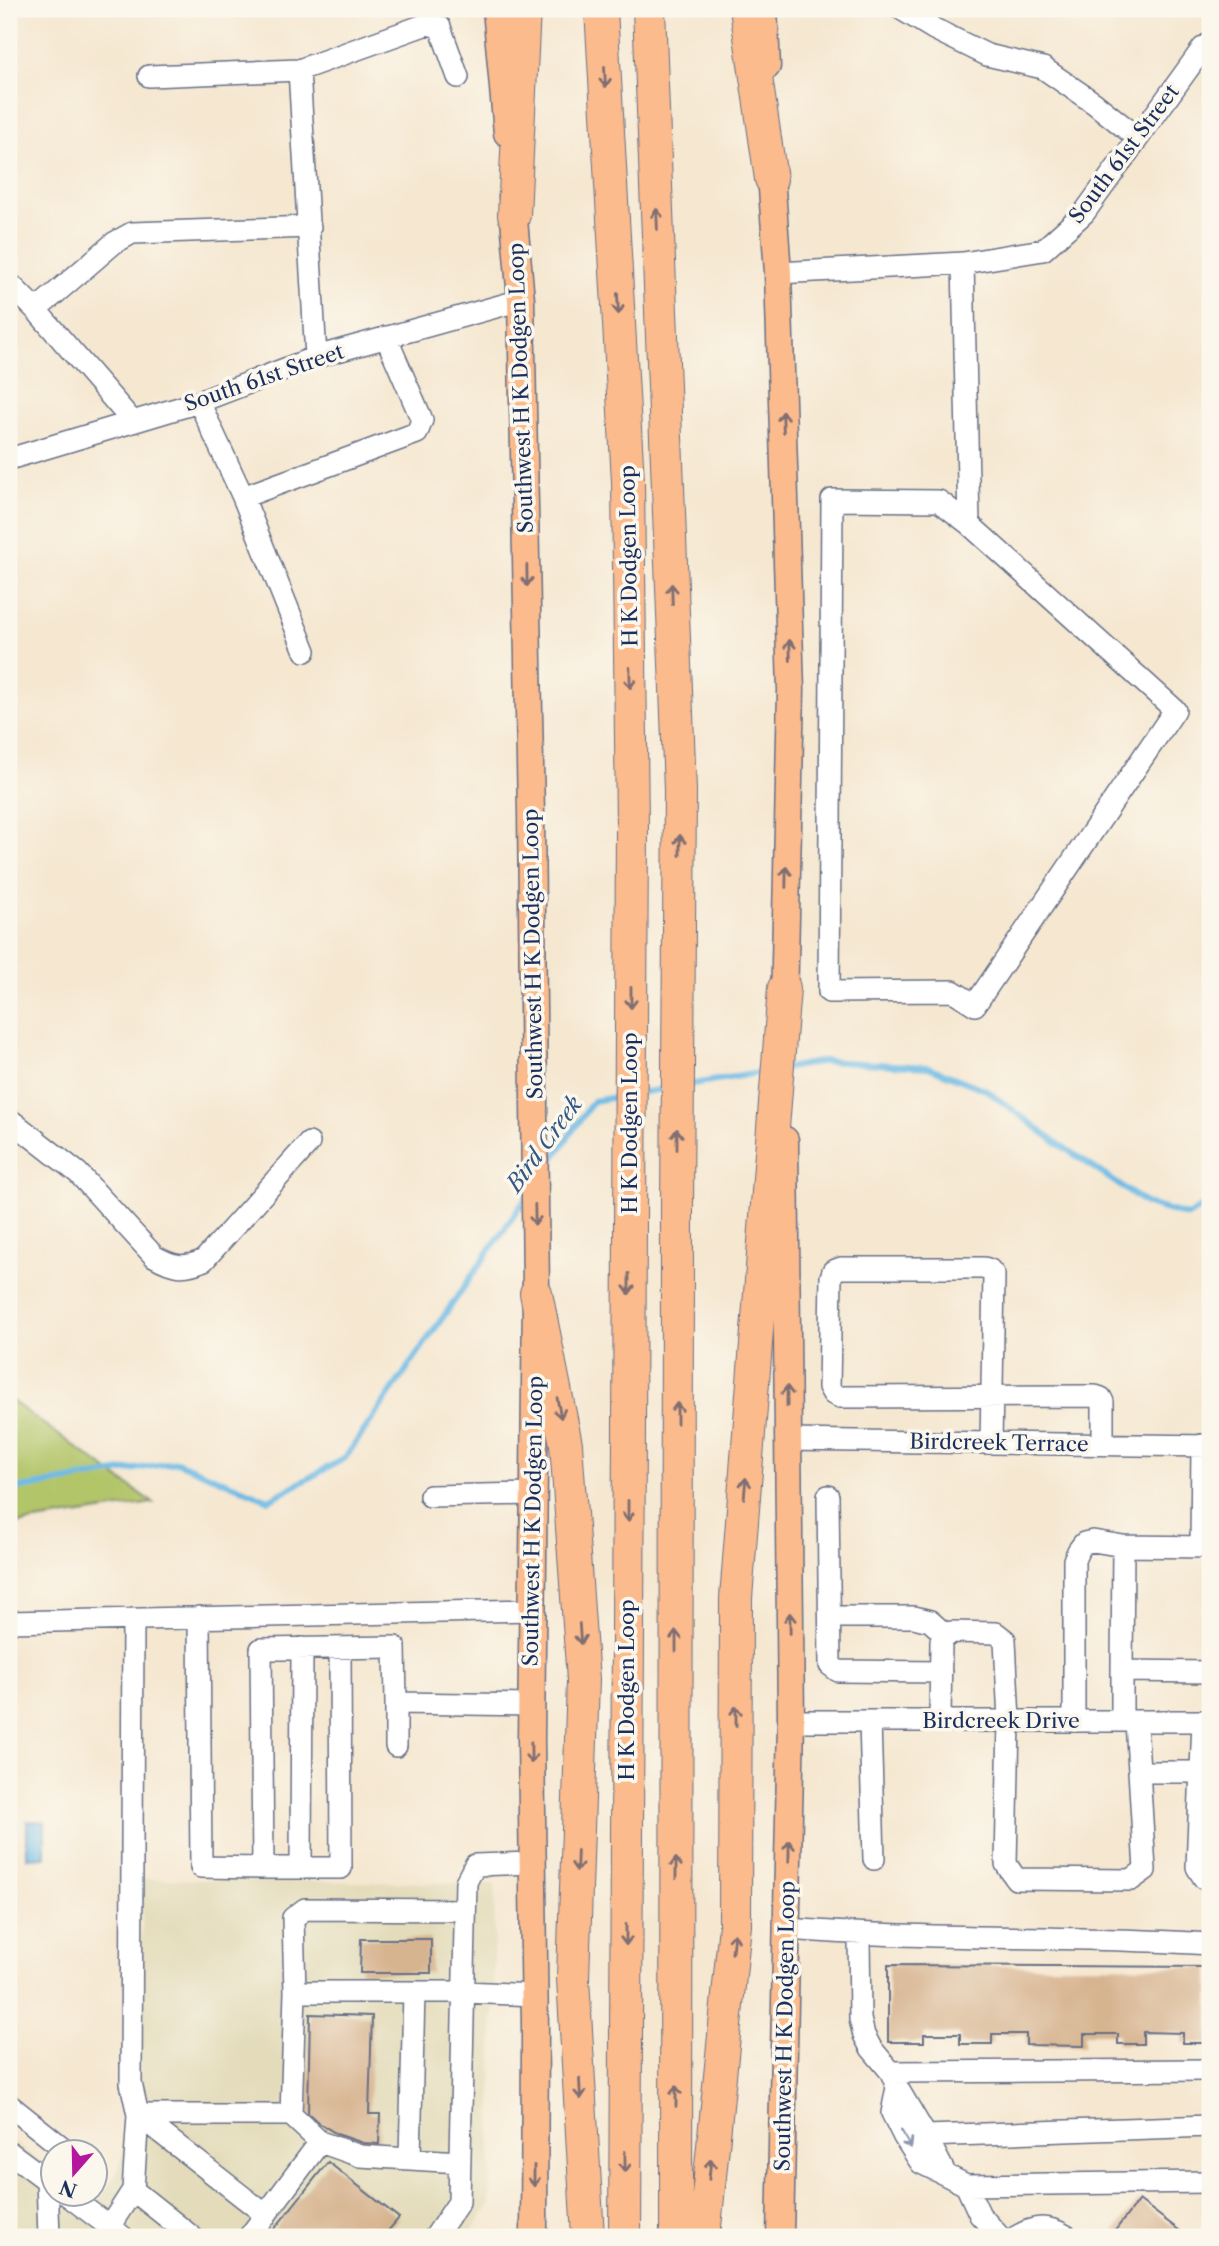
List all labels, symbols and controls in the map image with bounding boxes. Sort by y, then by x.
one-way arrow [599,65,612,88]
street label: South 61st Street [1063,79,1184,228]
one-way arrow [650,208,663,231]
street label: Southwest H K Dodgen Loop [503,242,538,534]
one-way arrow [612,292,625,315]
street label: South 61st Street [181,338,348,417]
one-way arrow [776,411,789,434]
street label: H K Dodgen Loop [614,465,643,647]
one-way arrow [520,565,533,588]
one-way arrow [666,582,679,605]
one-way arrow [783,638,796,661]
one-way arrow [624,666,637,689]
street label: Southwest H K Dodgen Loop [517,808,548,1100]
one-way arrow [673,834,687,857]
one-way arrow [780,866,793,889]
one-way arrow [624,986,638,1009]
street label: H K Dodgen Loop [617,1032,642,1214]
water label: Bird Creek [499,1091,588,1199]
one-way arrow [671,1128,684,1151]
one-way arrow [528,1203,542,1226]
one-way arrow [622,1272,636,1295]
street label: Southwest H K Dodgen Loop [517,1375,548,1667]
one-way arrow [780,1384,793,1407]
one-way arrow [552,1396,566,1419]
one-way arrow [670,1402,684,1425]
street label: Birdcreek Terrace [909,1428,1089,1457]
one-way arrow [739,1478,752,1500]
one-way arrow [621,1499,635,1522]
street label: H K Dodgen Loop [614,1599,639,1781]
one-way arrow [783,1612,797,1635]
one-way arrow [574,1622,587,1645]
one-way arrow [669,1629,683,1652]
one-way arrow [729,1704,743,1727]
street label: Birdcreek Drive [922,1708,1080,1733]
one-way arrow [524,1741,538,1764]
one-way arrow [782,1839,795,1862]
one-way arrow [570,1850,584,1873]
one-way arrow [669,1857,683,1880]
street label: Southwest H K Dodgen Loop [769,1880,800,2172]
one-way arrow [619,1923,633,1946]
one-way arrow [727,1932,740,1955]
one-way arrow [573,2077,586,2100]
one-way arrow [669,2084,683,2107]
one-way arrow [899,2128,913,2148]
north arrow [38,2138,108,2208]
one-way arrow [618,2150,632,2173]
one-way arrow [704,2159,717,2181]
one-way arrow [527,2165,541,2188]
text: N [57,2175,80,2202]

